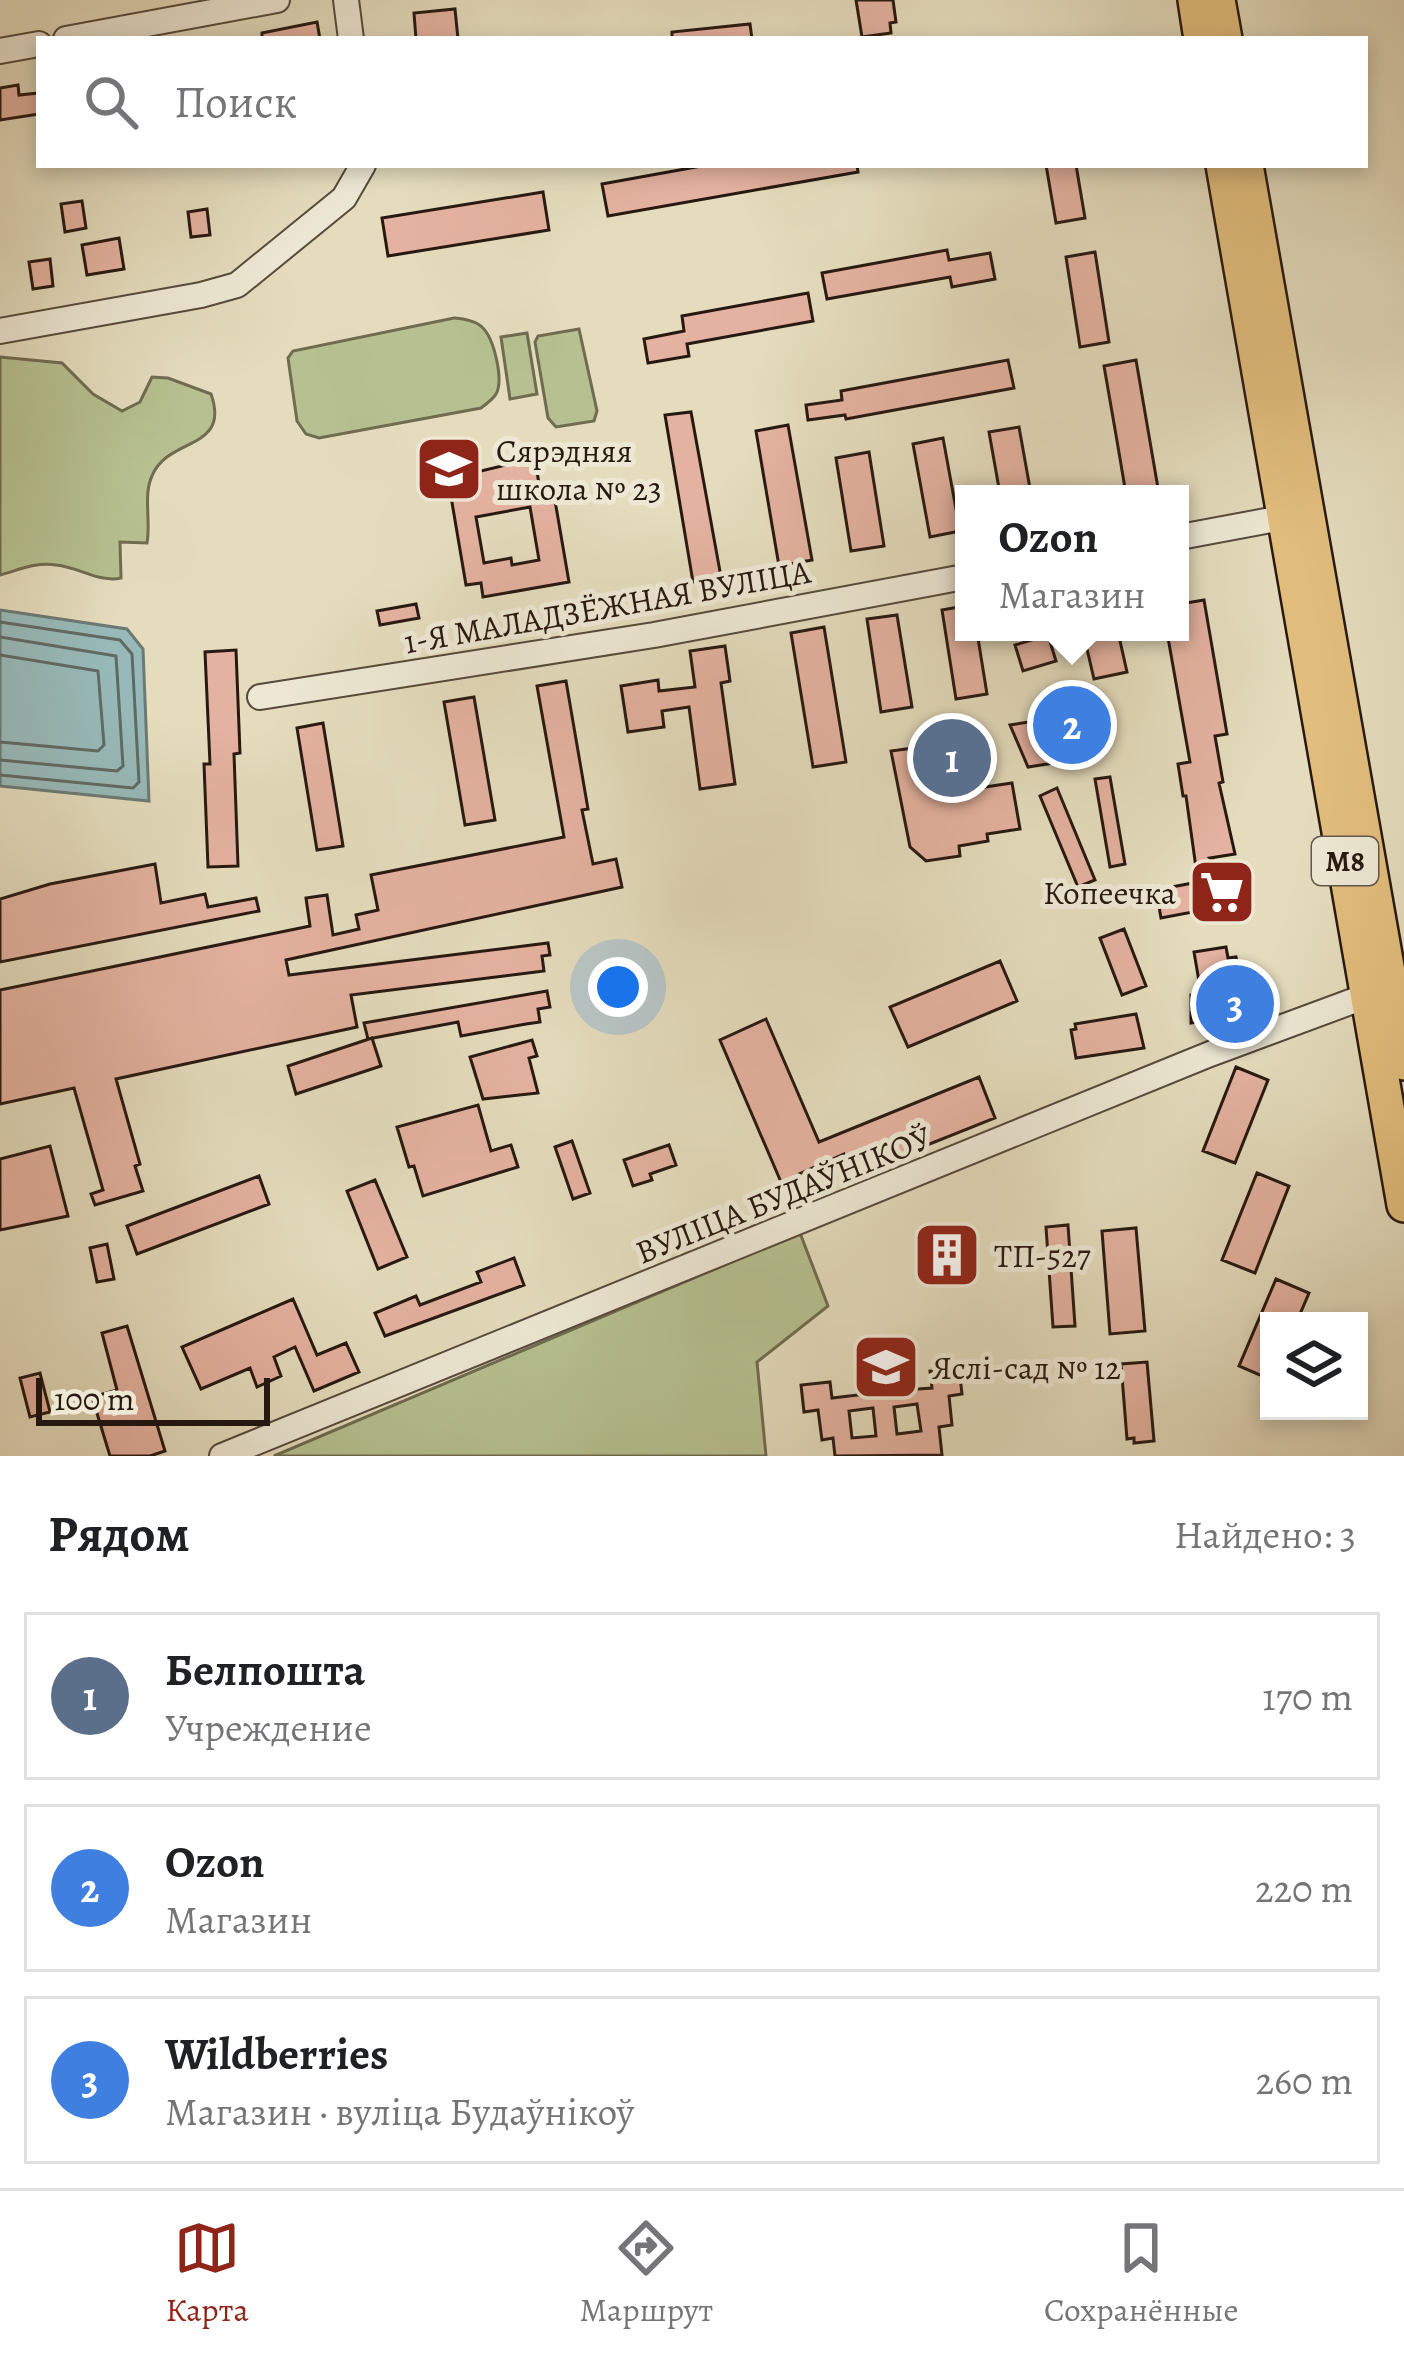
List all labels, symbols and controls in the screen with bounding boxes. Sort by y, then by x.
search box [36,36,1368,168]
icon: search [78,69,144,135]
text: Поиск [174,71,297,133]
place label: Сярэдняя школа № 23 [496,428,662,511]
school or university icon: Сярэдняя школа № 23 [414,434,484,504]
popup [955,485,1189,641]
text: Ozon [998,506,1098,568]
street label: 1-Я МАЛАДЗЁЖНАЯ ВУЛІЦА [400,548,815,664]
text: Магазин [998,568,1146,621]
pin: 2 [1033,680,1111,770]
pin: 1 [913,713,991,803]
road number: М8 [1312,837,1378,885]
supermarket icon: Копеечка [1187,857,1257,927]
place label: Копеечка [1043,870,1177,915]
your location [588,957,648,1017]
pin: 3 [1196,959,1274,1049]
street label: ВУЛІЦА БУДАЎНІКОЎ [629,1115,938,1274]
building icon: ТП-527 [912,1220,982,1290]
place label: ТП-527 [994,1233,1091,1278]
map controls [1260,1312,1368,1420]
button: layers [1260,1312,1368,1420]
school or university icon: Яслі-сад № 12 [851,1332,921,1402]
place label: Яслі-сад № 12 [932,1345,1121,1390]
scale bar [36,1372,270,1425]
text: 100 m [54,1376,134,1421]
text: Рядом [48,1499,190,1569]
text: Найдено: 3 [1174,1508,1356,1561]
text: Белпошта [165,1639,365,1701]
text: 1 [83,1670,97,1723]
text: 170 m [1262,1670,1353,1723]
text: Учреждение [165,1701,372,1754]
text: Ozon [165,1831,265,1893]
text: 2 [81,1862,99,1915]
text: 220 m [1255,1862,1353,1915]
text: Магазин [165,1893,312,1946]
text: Wildberries [165,2023,388,2085]
text: 3 [82,2054,98,2107]
text: 260 m [1255,2054,1353,2107]
text: Магазин · вуліца Будаўнікоў [165,2085,634,2138]
tab: Карта [165,2215,249,2332]
tab: Маршрут [579,2215,713,2332]
tab: Сохранённые [1044,2215,1239,2332]

